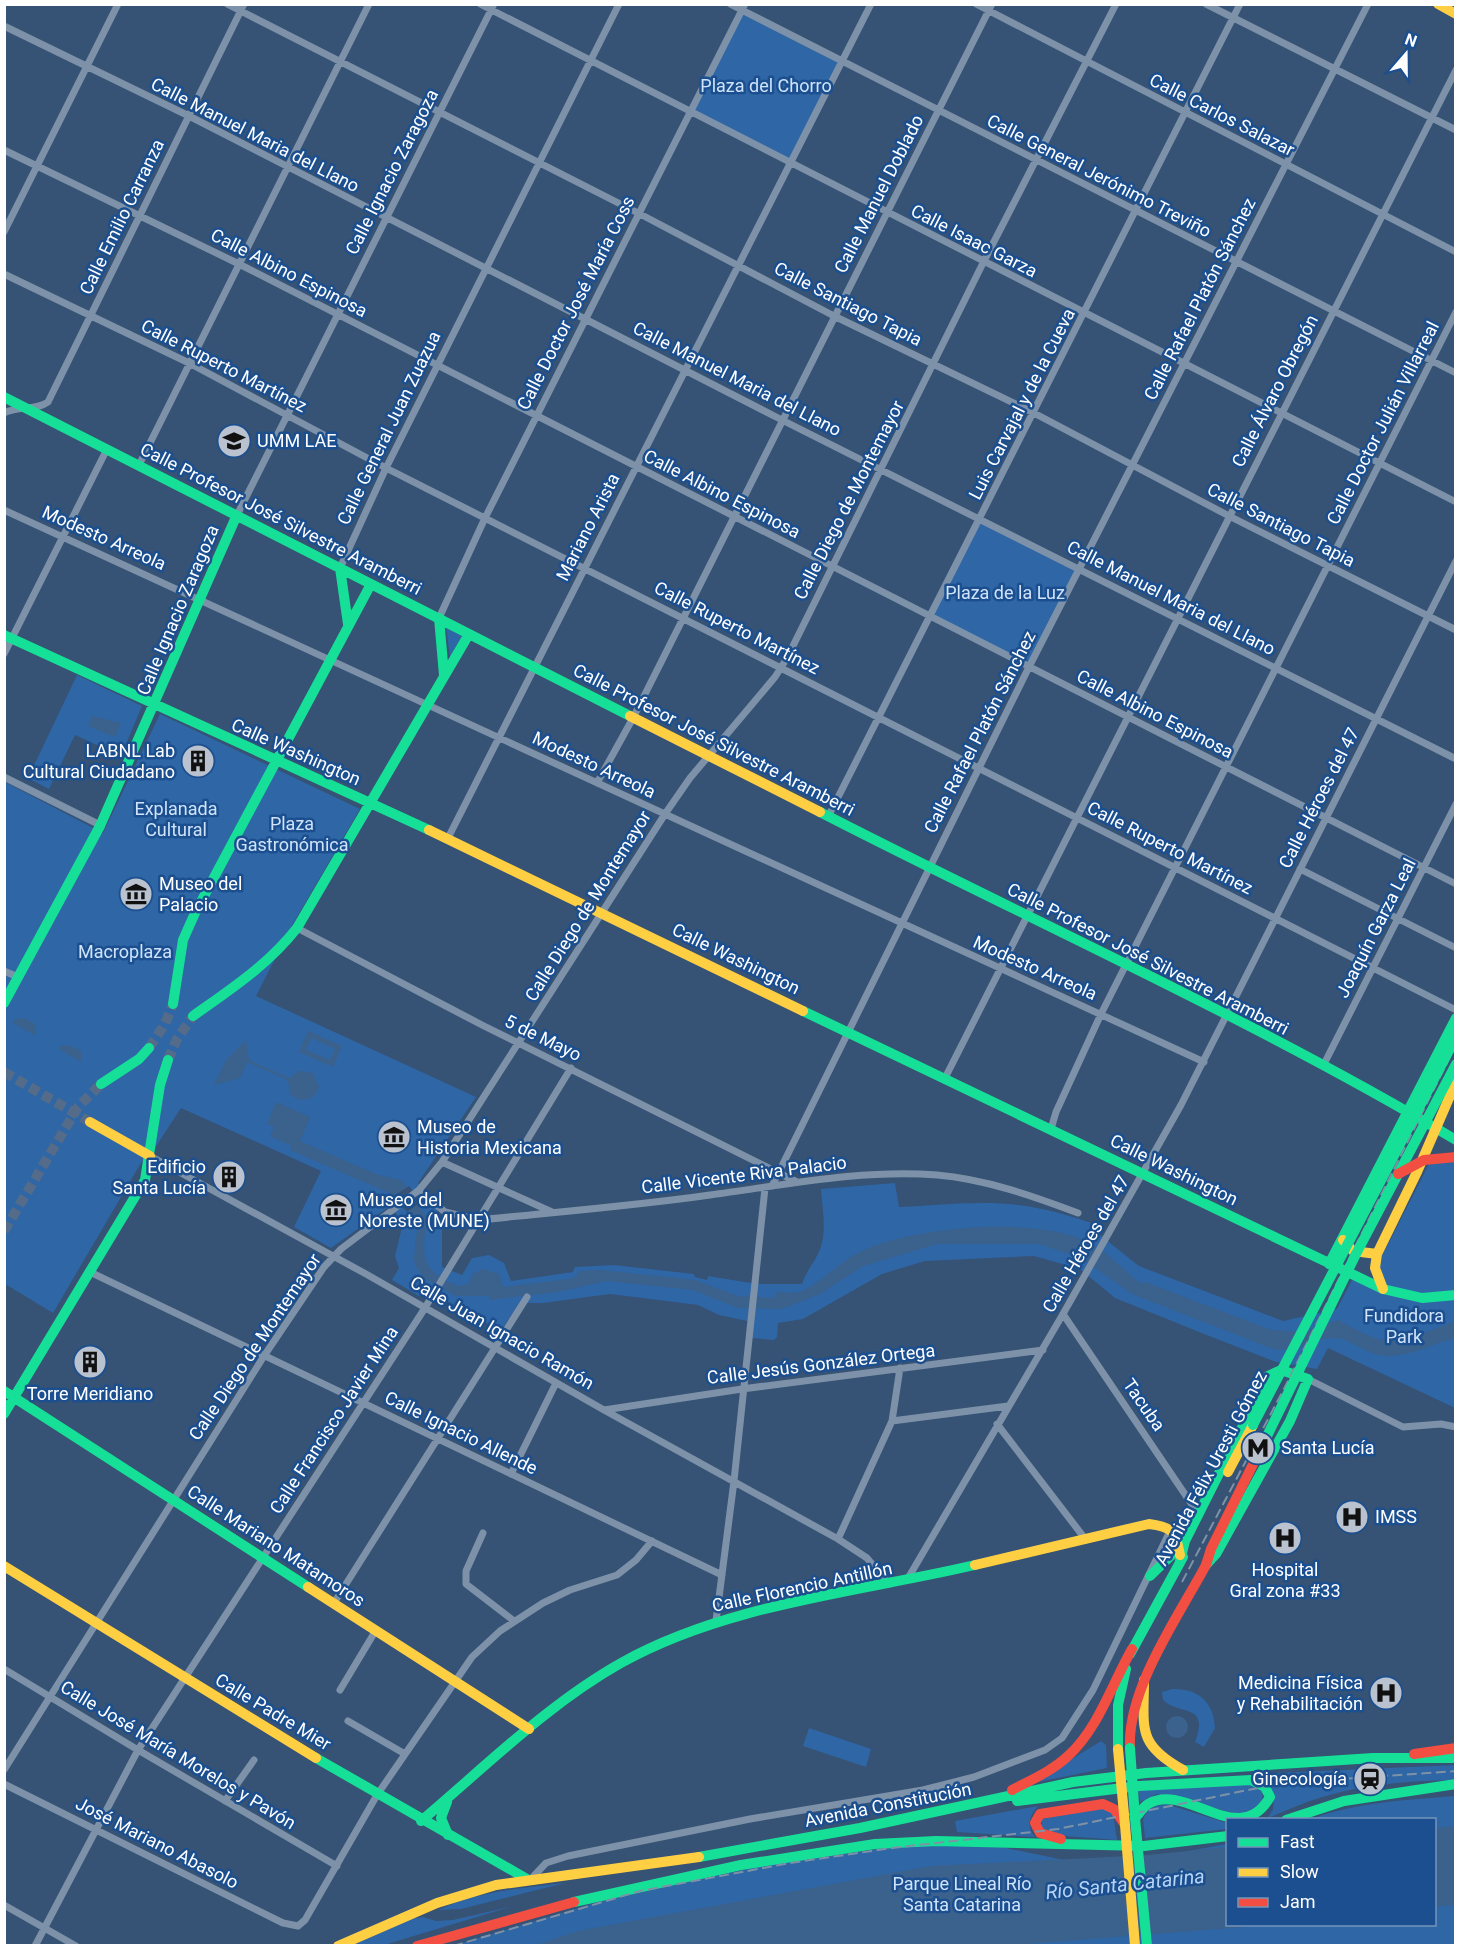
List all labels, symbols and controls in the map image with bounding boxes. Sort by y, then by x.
north arrow [1376,24,1436,84]
text: N [1402,30,1420,51]
street label: Calle Carlos Salazar [1146,69,1298,160]
street label: Calle Manuel Maria del Llano [148,73,363,196]
park label: Plaza del Chorro [700,75,832,96]
street label: Calle Ignacio Zaragoza [341,86,442,258]
street label: Calle General Jerónimo Treviño [984,110,1215,241]
street label: Calle Manuel Doblado [830,111,928,276]
street label: Calle Emilio Carranza [75,136,168,298]
street label: Calle Doctor José María Coss [512,193,639,413]
street label: Calle Rafael Platón Sánchez [1139,194,1260,403]
street label: Calle Isaac Garza [908,200,1041,281]
street label: Calle Albino Espinosa [207,224,371,321]
street label: Calle Santiago Tapia [771,257,926,350]
street label: Luis Carvajal y de la Cueva [964,305,1079,503]
street label: Calle Álvaro Obregón [1227,311,1322,470]
street label: Calle Ruperto Martínez [138,315,310,416]
street label: Calle Manuel Maria del Llano [630,317,845,440]
street label: Calle Doctor Julián Villarreal [1322,318,1443,528]
street label: Calle General Juan Zuazua [332,327,445,528]
street label: Calle Diego de Montemayor [789,397,908,603]
school or university icon: UMM LAE [216,423,252,459]
place label: UMM LAE [257,430,336,451]
street label: Calle Profesor José Silvestre Aramberri [137,438,425,599]
street label: Calle Albino Espinosa [640,445,804,542]
street label: Mariano Arista [551,470,624,584]
street label: Calle Santiago Tapia [1204,478,1359,571]
street label: Modesto Arreola [39,501,169,574]
street label: Calle Ignacio Zaragoza [132,522,223,698]
street label: Calle Manuel Maria del Llano [1064,536,1279,659]
street label: Calle Ruperto Martínez [651,577,823,678]
park label: Plaza de la Luz [945,582,1065,603]
street label: Calle Rafael Platón Sánchez [919,627,1040,836]
street label: Calle Profesor José Silvestre Aramberri [570,659,858,820]
street label: Calle Albino Espinosa [1073,665,1237,762]
street label: Calle Washington [228,714,364,789]
street label: Calle Héroes del 47 [1274,724,1363,872]
street label: Modesto Arreola [529,727,659,802]
place label: LABNL Lab Cultural Ciudadano [23,740,175,782]
building icon: LABNL Lab Cultural Ciudadano [180,743,216,779]
street label: Calle Ruperto Martínez [1084,797,1256,898]
park label: Explanada Cultural [134,798,218,840]
street label: Calle Diego de Montemayor [520,807,655,1005]
park label: Plaza Gastronómica [235,813,349,855]
street label: Joaquín Garza Leal [1331,855,1420,1001]
place label: Museo del Palacio [159,873,242,915]
museum icon: Museo del Palacio [118,876,154,912]
street label: Calle Profesor José Silvestre Aramberri [1004,878,1292,1039]
street label: Calle Washington [669,919,803,999]
street label: Modesto Arreola [970,931,1100,1004]
park label: Macroplaza [78,941,172,962]
street label: 5 de Mayo [501,1010,585,1065]
place label: Museo de Historia Mexicana [417,1116,562,1158]
museum icon: Museo de Historia Mexicana [376,1119,412,1155]
street label: Calle Washington [1107,1130,1241,1210]
street label: Calle Vicente Riva Palacio [640,1151,848,1198]
place label: Edificio Santa Lucía [113,1156,206,1198]
building icon: Edificio Santa Lucía [211,1159,247,1195]
street label: Calle Héroes del 47 [1038,1171,1133,1316]
place label: Museo del Noreste (MUNE) [359,1189,490,1232]
museum icon: Museo del Noreste (MUNE) [318,1192,354,1228]
street label: Calle Diego de Montemayor [184,1249,325,1444]
street label: Calle Juan Ignacio Ramón [407,1271,598,1394]
park label: Fundidora Park [1364,1305,1444,1347]
street label: Calle Francisco Javier Mina [265,1322,402,1517]
street label: Calle Jesús González Ortega [706,1339,936,1388]
building icon: Torre Meridiano [72,1344,108,1380]
street label: Avenida Félix Uresti Gómez [1150,1367,1271,1569]
street label: Tacuba [1119,1375,1170,1435]
place label: Torre Meridiano [27,1383,153,1404]
street label: Calle Ignacio Allende [381,1386,541,1479]
metro station icon: Santa Lucía [1240,1430,1276,1466]
place label: Santa Lucía [1281,1437,1374,1458]
street label: Calle Mariano Matamoros [184,1480,369,1611]
hospital icon: IMSS [1334,1499,1370,1535]
place label: IMSS [1375,1506,1417,1527]
hospital icon: Hospital Gral zona #33 [1267,1520,1303,1556]
street label: Calle Florencio Antillón [710,1557,894,1616]
place label: Hospital Gral zona #33 [1229,1559,1341,1601]
street label: Calle Padre Mier [212,1669,335,1754]
place label: Medicina Física y Rehabilitación [1237,1672,1363,1714]
hospital icon: Medicina Física y Rehabilitación [1368,1675,1404,1711]
street label: Calle José María Morelos y Pavón [57,1676,300,1833]
station icon: Ginecología [1352,1761,1388,1797]
place label: Ginecología [1252,1768,1347,1789]
street label: Avenida Constitución [803,1778,973,1831]
street label: José Mariano Abasolo [72,1792,242,1893]
legend [1226,1818,1436,1926]
text: Fast [1280,1831,1315,1852]
text: Slow [1280,1861,1319,1882]
water label: Río Santa Catarina [1044,1864,1206,1904]
park label: Parque Lineal Río Santa Catarina [892,1873,1032,1915]
text: Jam [1280,1891,1316,1912]

